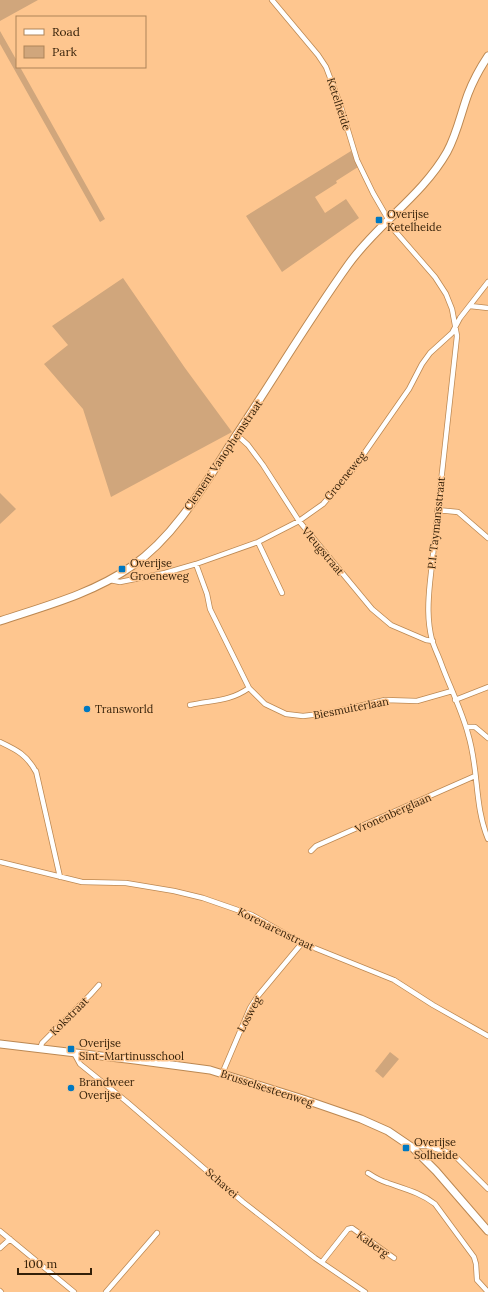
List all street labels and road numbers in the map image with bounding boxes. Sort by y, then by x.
street label: Ketelheide [324,76,354,132]
street label: Clement Vanophemstraat [181,396,266,513]
street label: Groeneweg [321,448,370,503]
street label: P.I. Taymansstraat [424,475,448,570]
street label: Vleugstraat [298,523,348,579]
street label: Biesmuiterlaan [312,694,390,722]
street label: Vronenberglaan [352,790,434,836]
street label: Korenarenstraat [235,904,317,954]
street label: Kokstraat [47,993,92,1038]
street label: Losweg [234,993,265,1034]
street label: Brusselsesteenweg [219,1066,316,1110]
street label: Schavei [203,1165,241,1201]
street label: Kaberg [354,1228,393,1261]

